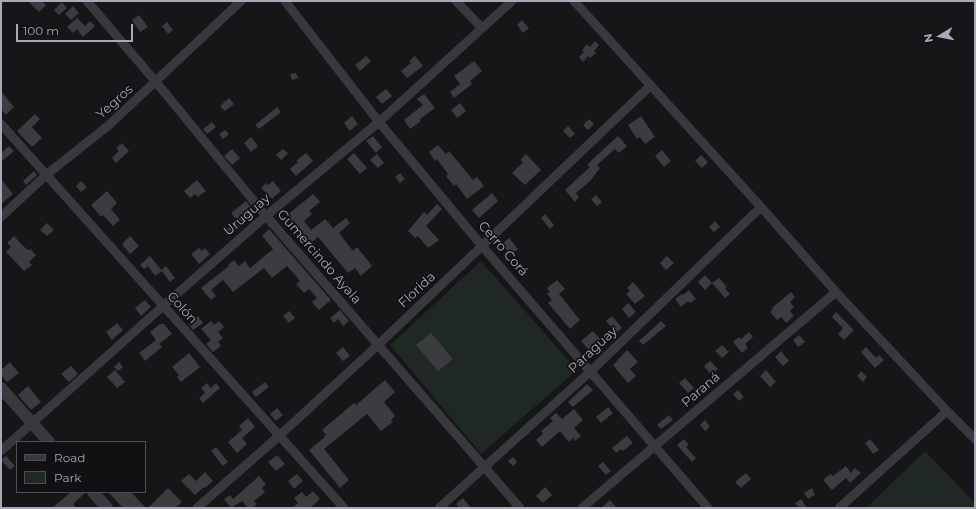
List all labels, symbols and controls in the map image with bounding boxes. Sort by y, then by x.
scale bar [18,16,135,42]
north arrow [920,16,960,56]
text: 100 m [23,23,59,38]
text: N [921,32,936,44]
street label: Yegros [94,82,136,122]
street label: Uruguay [221,191,273,239]
street label: Gumercindo Ayala [274,207,364,307]
street label: Cerro Corá [475,218,531,280]
street label: Florida [395,269,439,311]
street label: Colón [164,289,200,327]
street label: Paraguay [565,323,621,377]
street label: Paraná [679,369,723,411]
legend [16,441,146,493]
text: Road [54,450,85,465]
text: Park [54,470,81,485]

